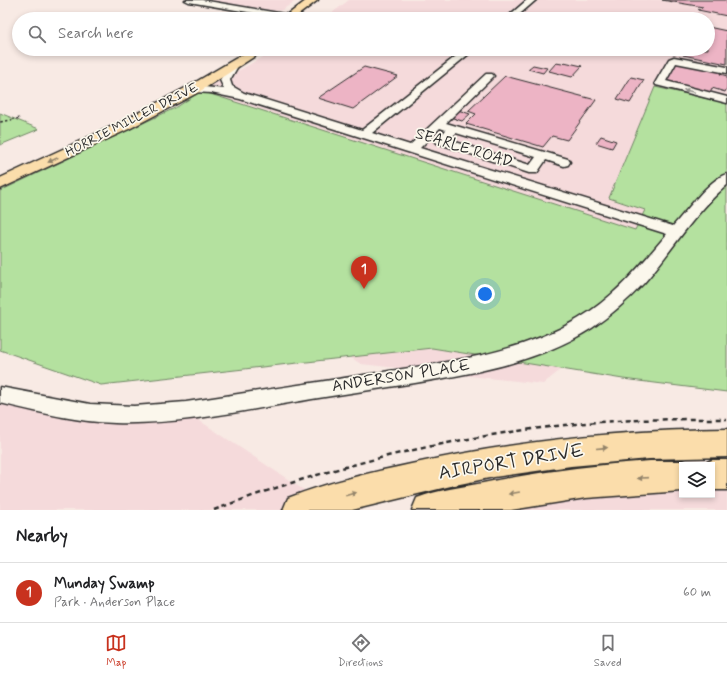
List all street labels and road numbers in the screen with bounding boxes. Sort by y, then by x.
street label: HORRIE MILLER DRIVE [63,79,201,161]
street label: SEARLE ROAD [413,123,515,173]
street label: ANDERSON PLACE [331,355,471,397]
street label: AIRPORT DRIVE [437,438,585,486]

